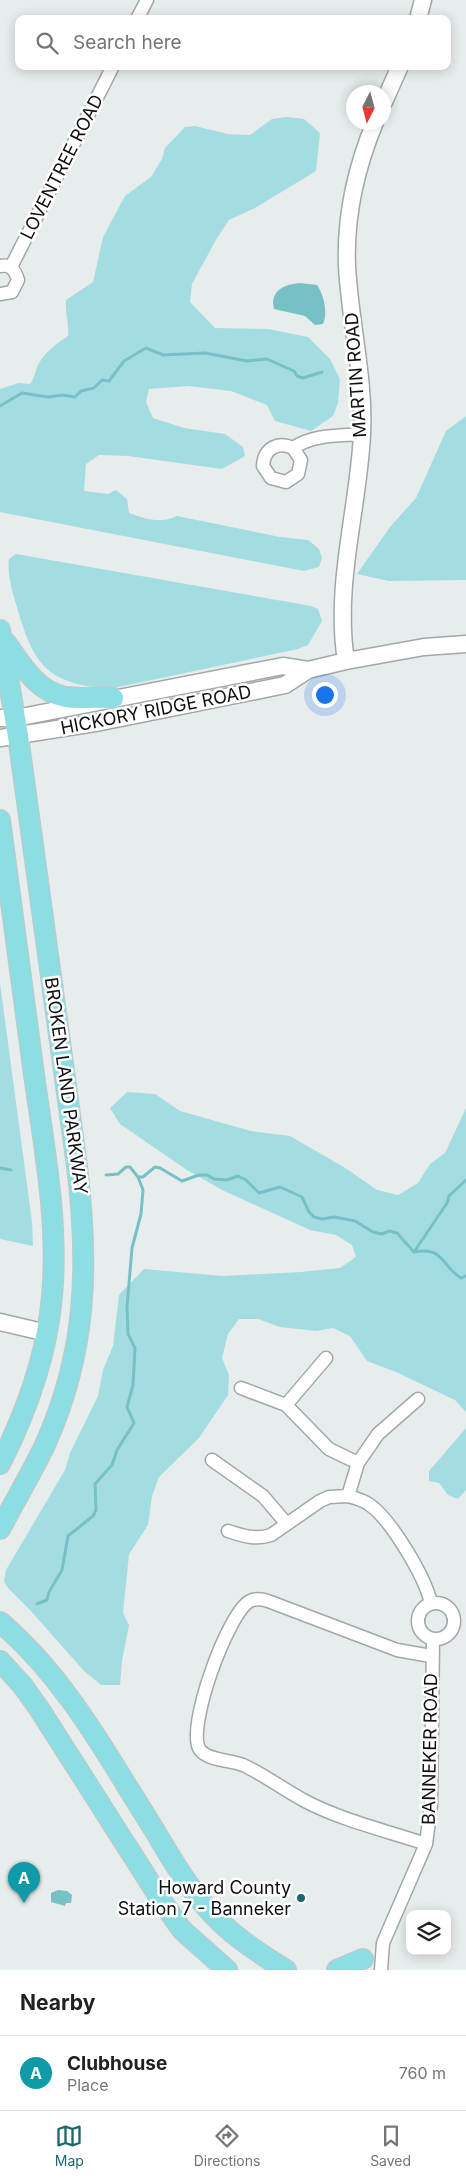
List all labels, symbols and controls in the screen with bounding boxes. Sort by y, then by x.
search box [15,15,451,70]
icon: search [33,29,61,57]
text: Search here [73,31,182,54]
north arrow [346,85,391,130]
street label: LOVENTREE ROAD [16,91,107,243]
street label: MARTIN ROAD [341,312,370,438]
street label: HICKORY RIDGE ROAD [59,681,253,738]
your location [312,682,338,708]
street label: BROKEN LAND PARKWAY [41,976,92,1196]
street label: BANNEKER ROAD [418,1673,441,1825]
pin: A [8,1862,40,1903]
place label: Howard County Station 7 - Banneker [118,1877,291,1919]
marker: Howard County Station 7 - Banneker [295,1892,307,1904]
map controls [406,1910,451,1955]
button: layers [406,1910,451,1955]
text: Nearby [20,1990,95,2015]
text: Clubhouse [67,2052,167,2075]
text: A [30,2063,42,2083]
text: 760 m [399,2063,446,2083]
text: Place [67,2075,109,2095]
tab: Map [55,2122,84,2169]
tab: Directions [194,2122,260,2169]
tab: Saved [370,2122,411,2169]

